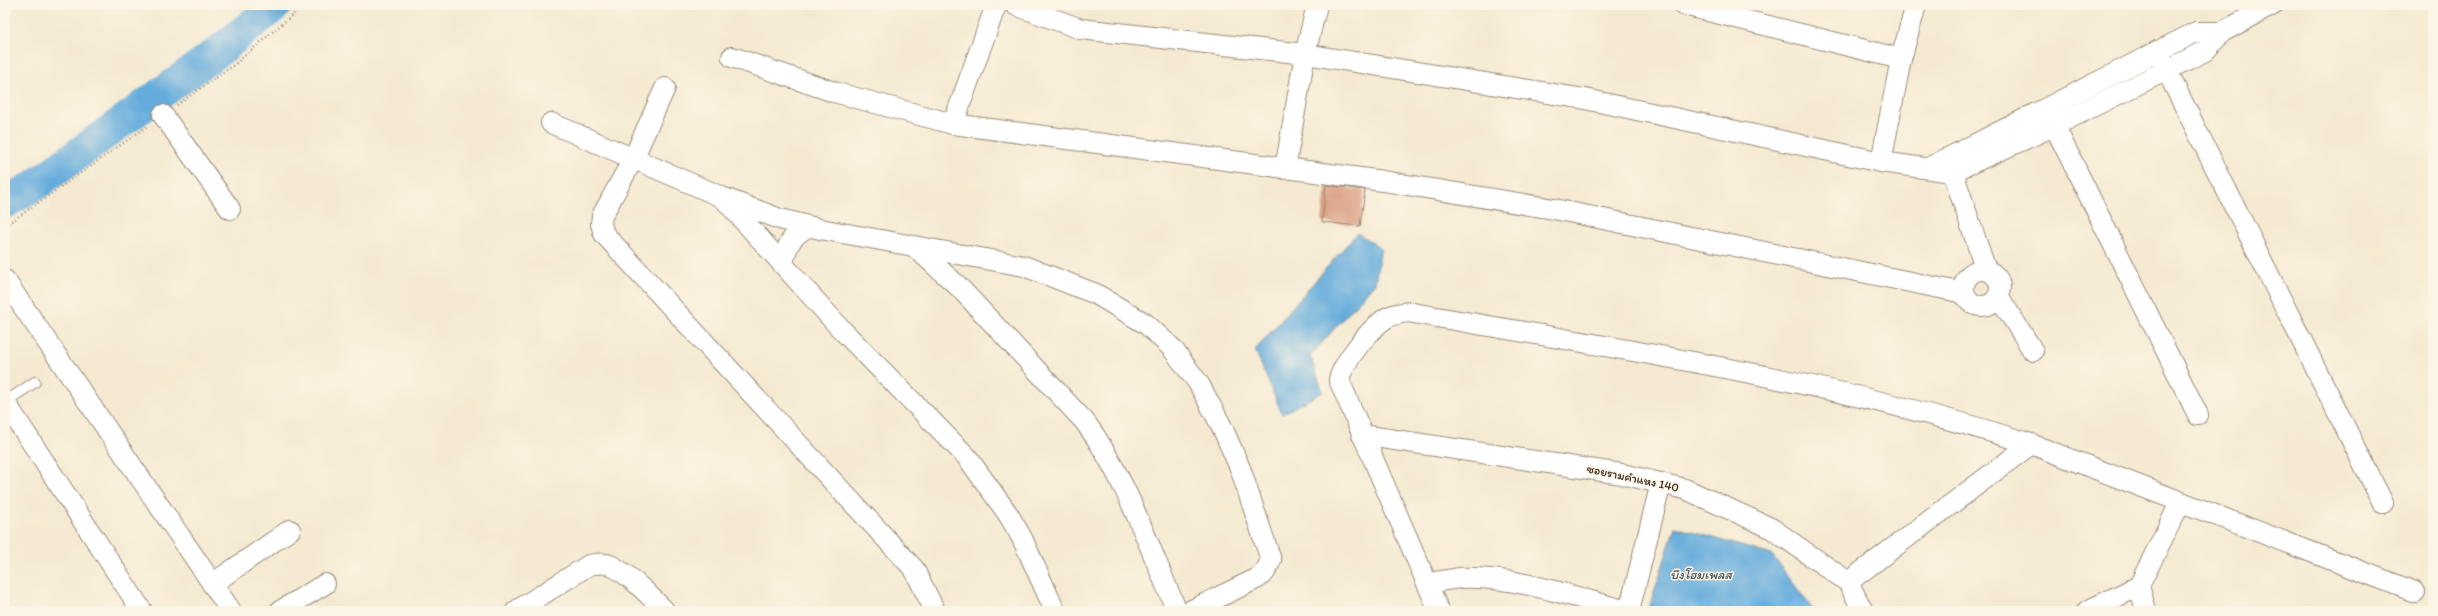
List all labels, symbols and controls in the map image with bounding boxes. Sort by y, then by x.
street label: ซอยรามคำแหง 140 [1586,461,1680,495]
water label: บึงโฮมเพลส [1670,567,1734,582]

